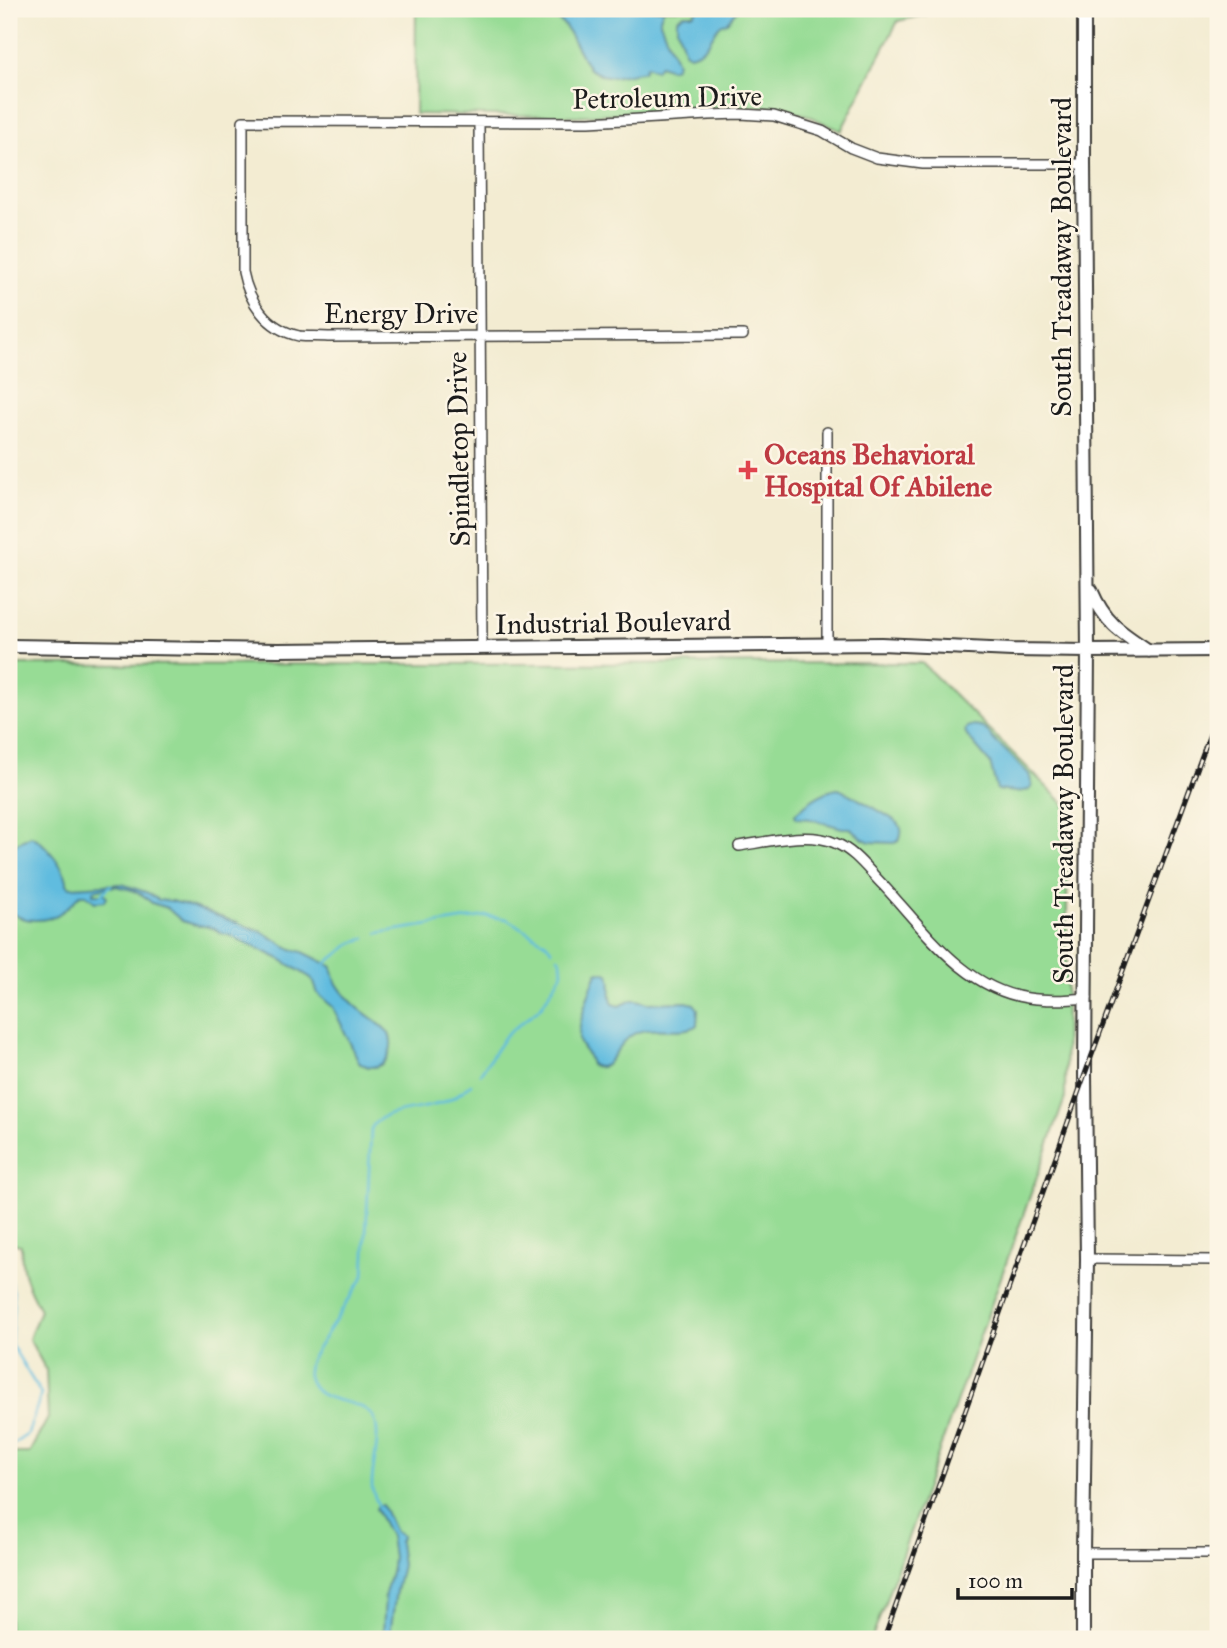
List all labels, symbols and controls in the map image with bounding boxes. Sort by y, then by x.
street label: Petroleum Drive [572,78,762,117]
street label: South Treadaway Boulevard [1044,97,1079,417]
street label: Energy Drive [324,296,478,331]
street label: Spindletop Drive [439,351,478,547]
place label: Oceans Behavioral Hospital Of Abilene [764,437,992,504]
marker: Oceans Behavioral Hospital Of Abilene [738,460,758,480]
street label: Industrial Boulevard [495,603,731,642]
street label: South Treadaway Boulevard [1046,664,1081,984]
scale bar [958,1557,1071,1601]
text: 100 m [968,1568,1023,1594]

